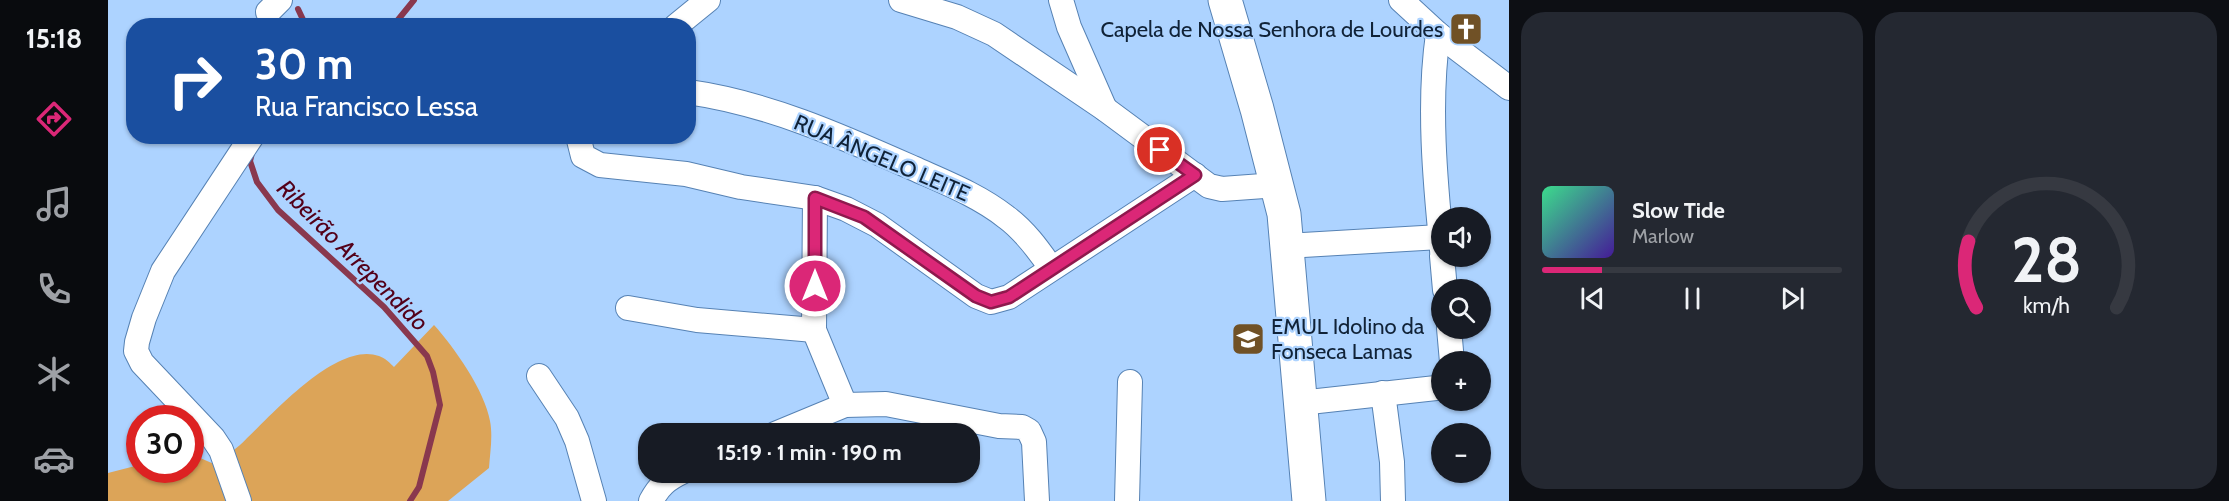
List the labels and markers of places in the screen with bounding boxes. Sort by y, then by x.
church icon: Capela de Nossa Senhora de Lourdes [1448,11,1484,47]
place label: Capela de Nossa Senhora de Lourdes [1100,16,1443,43]
pin [1134,124,1185,175]
place label: EMUL Idolino da Fonseca Lamas [1271,313,1425,365]
school or university icon: EMUL Idolino da Fonseca Lamas [1230,321,1266,357]

